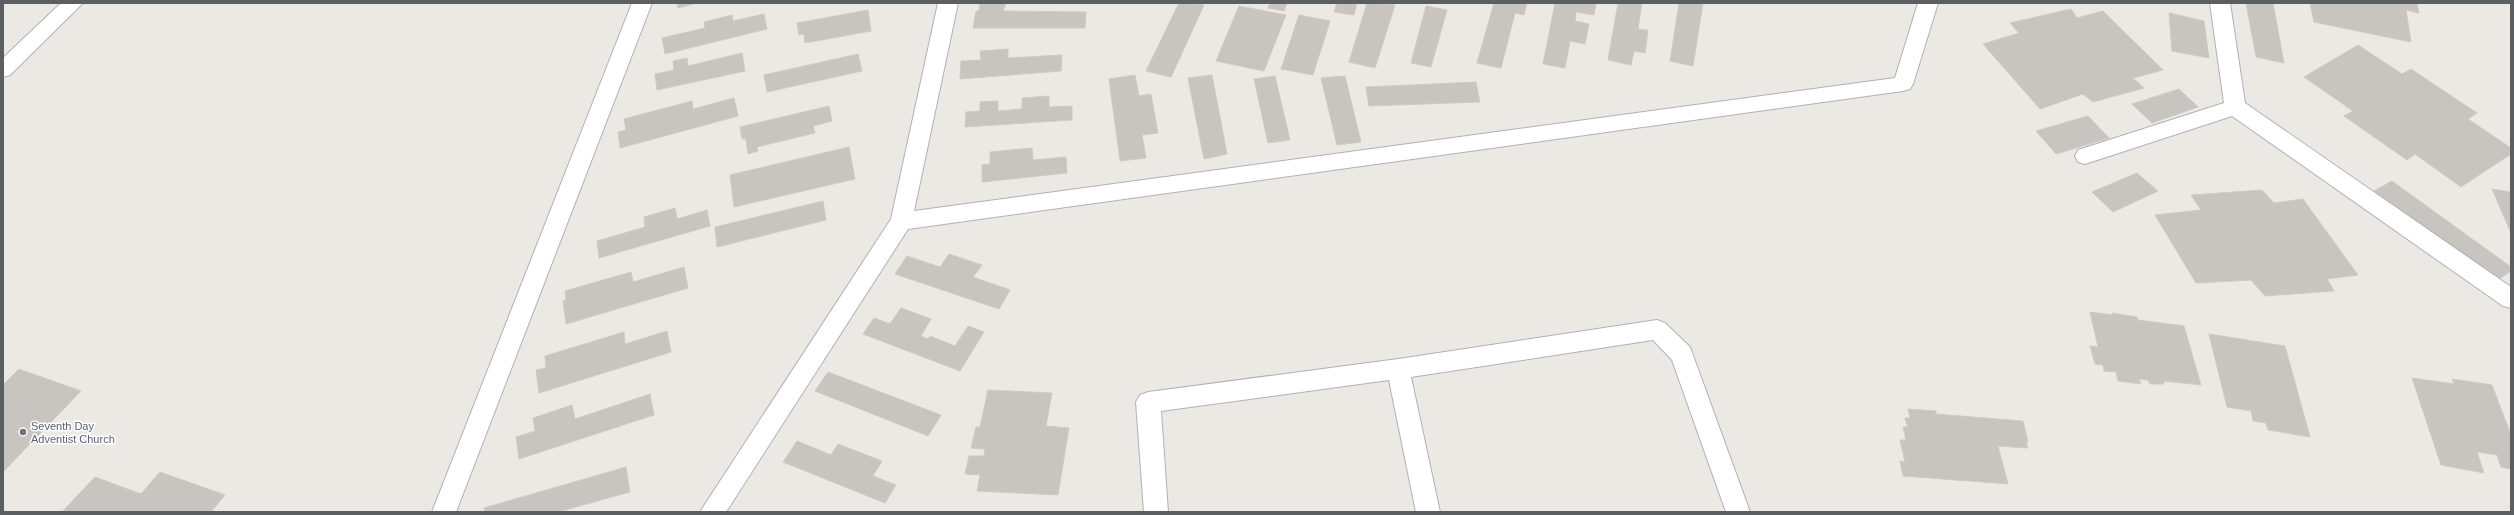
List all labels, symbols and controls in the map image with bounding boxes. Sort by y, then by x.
place label: Seventh Day Adventist Church [31,420,115,445]
marker: Seventh Day Adventist Church [18,427,28,437]

